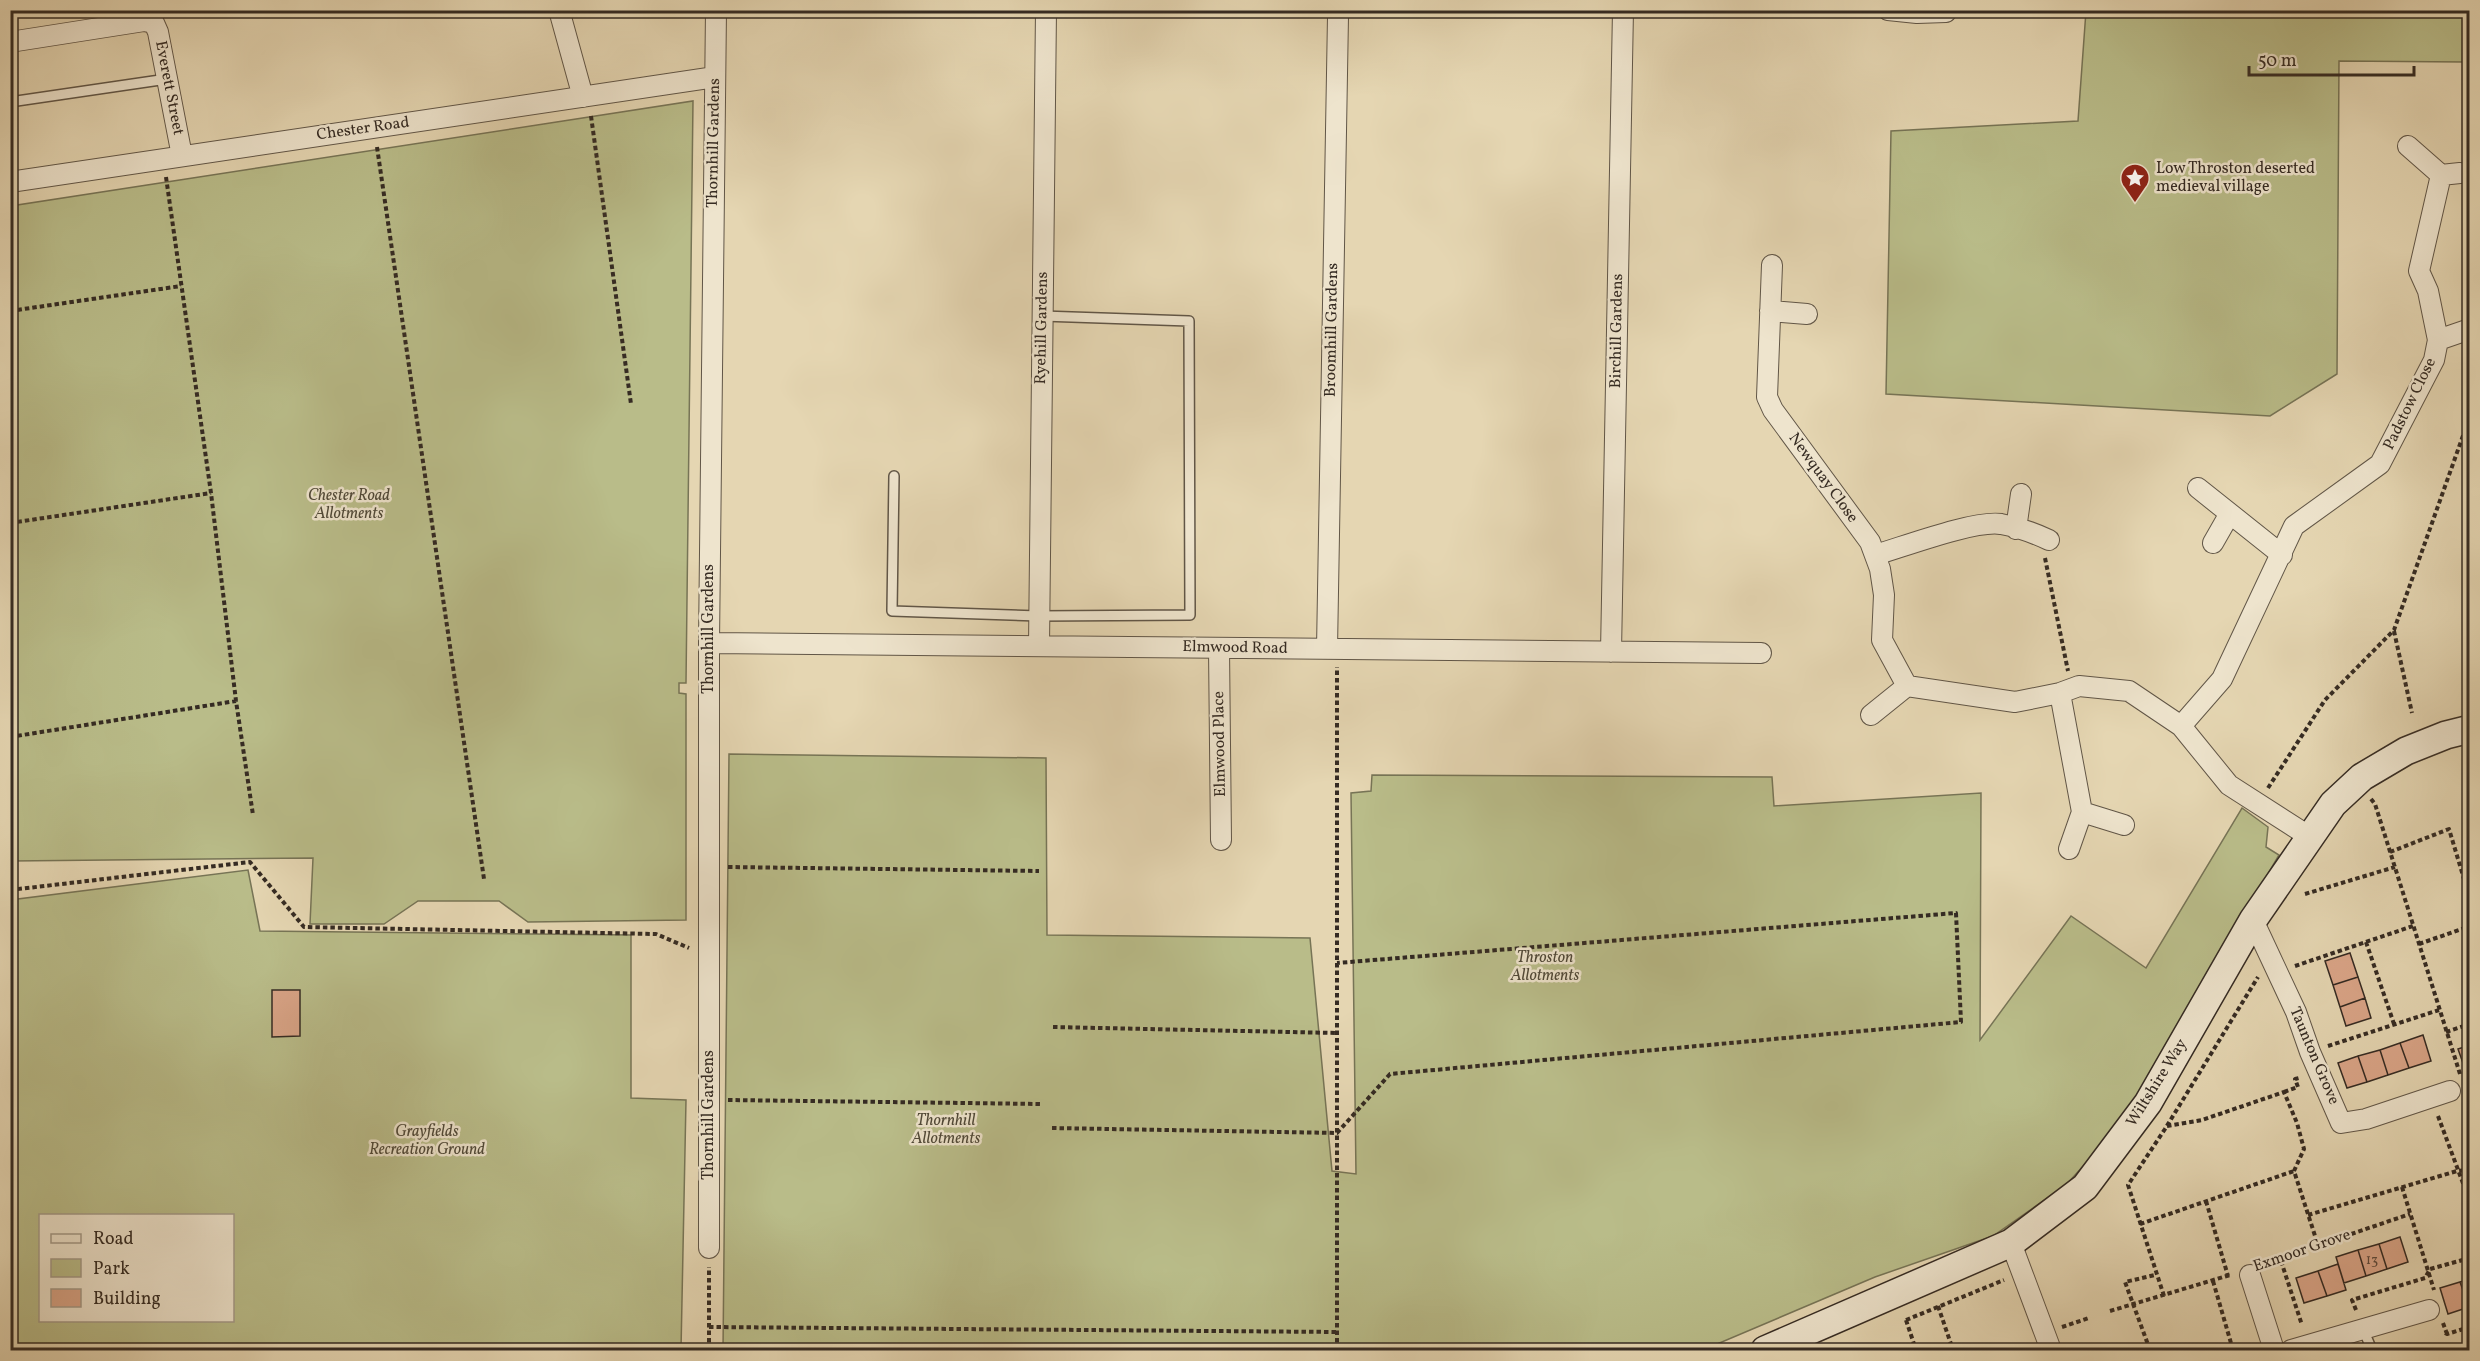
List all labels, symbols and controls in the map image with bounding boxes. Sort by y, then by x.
street label: Everett Street [149,39,189,138]
scale bar [2249,39,2414,77]
text: 50 m [2258,49,2297,74]
street label: Thornhill Gardens [702,78,726,208]
street label: Chester Road [315,112,411,146]
place label: Low Throston deserted medieval village [2156,158,2315,198]
place icon: Low Throston deserted medieval village [2119,162,2151,204]
street label: Broomhill Gardens [1320,262,1344,397]
street label: Ryehill Gardens [1030,271,1054,385]
street label: Birchill Gardens [1605,273,1629,389]
street label: Padstow Close [2378,354,2442,454]
street label: Newquay Close [1783,429,1863,527]
park label: Chester Road Allotments [308,485,390,525]
street label: Thornhill Gardens [698,564,720,694]
street label: Elmwood Road [1182,636,1288,660]
street label: Elmwood Place [1208,691,1232,797]
park label: Throston Allotments [1510,947,1579,987]
street label: Taunton Grove [2283,1004,2345,1108]
street label: Wiltshire Way [2121,1034,2193,1131]
street label: Thornhill Gardens [698,1050,720,1180]
park label: Thornhill Allotments [911,1110,980,1150]
park label: Grayfields Recreation Ground [369,1121,485,1161]
legend [39,1214,234,1322]
street label: Exmoor Grove [2250,1224,2354,1278]
text: Road [93,1227,134,1252]
house number: 13 [2366,1251,2378,1270]
text: Park [93,1257,130,1282]
text: Building [93,1287,161,1312]

